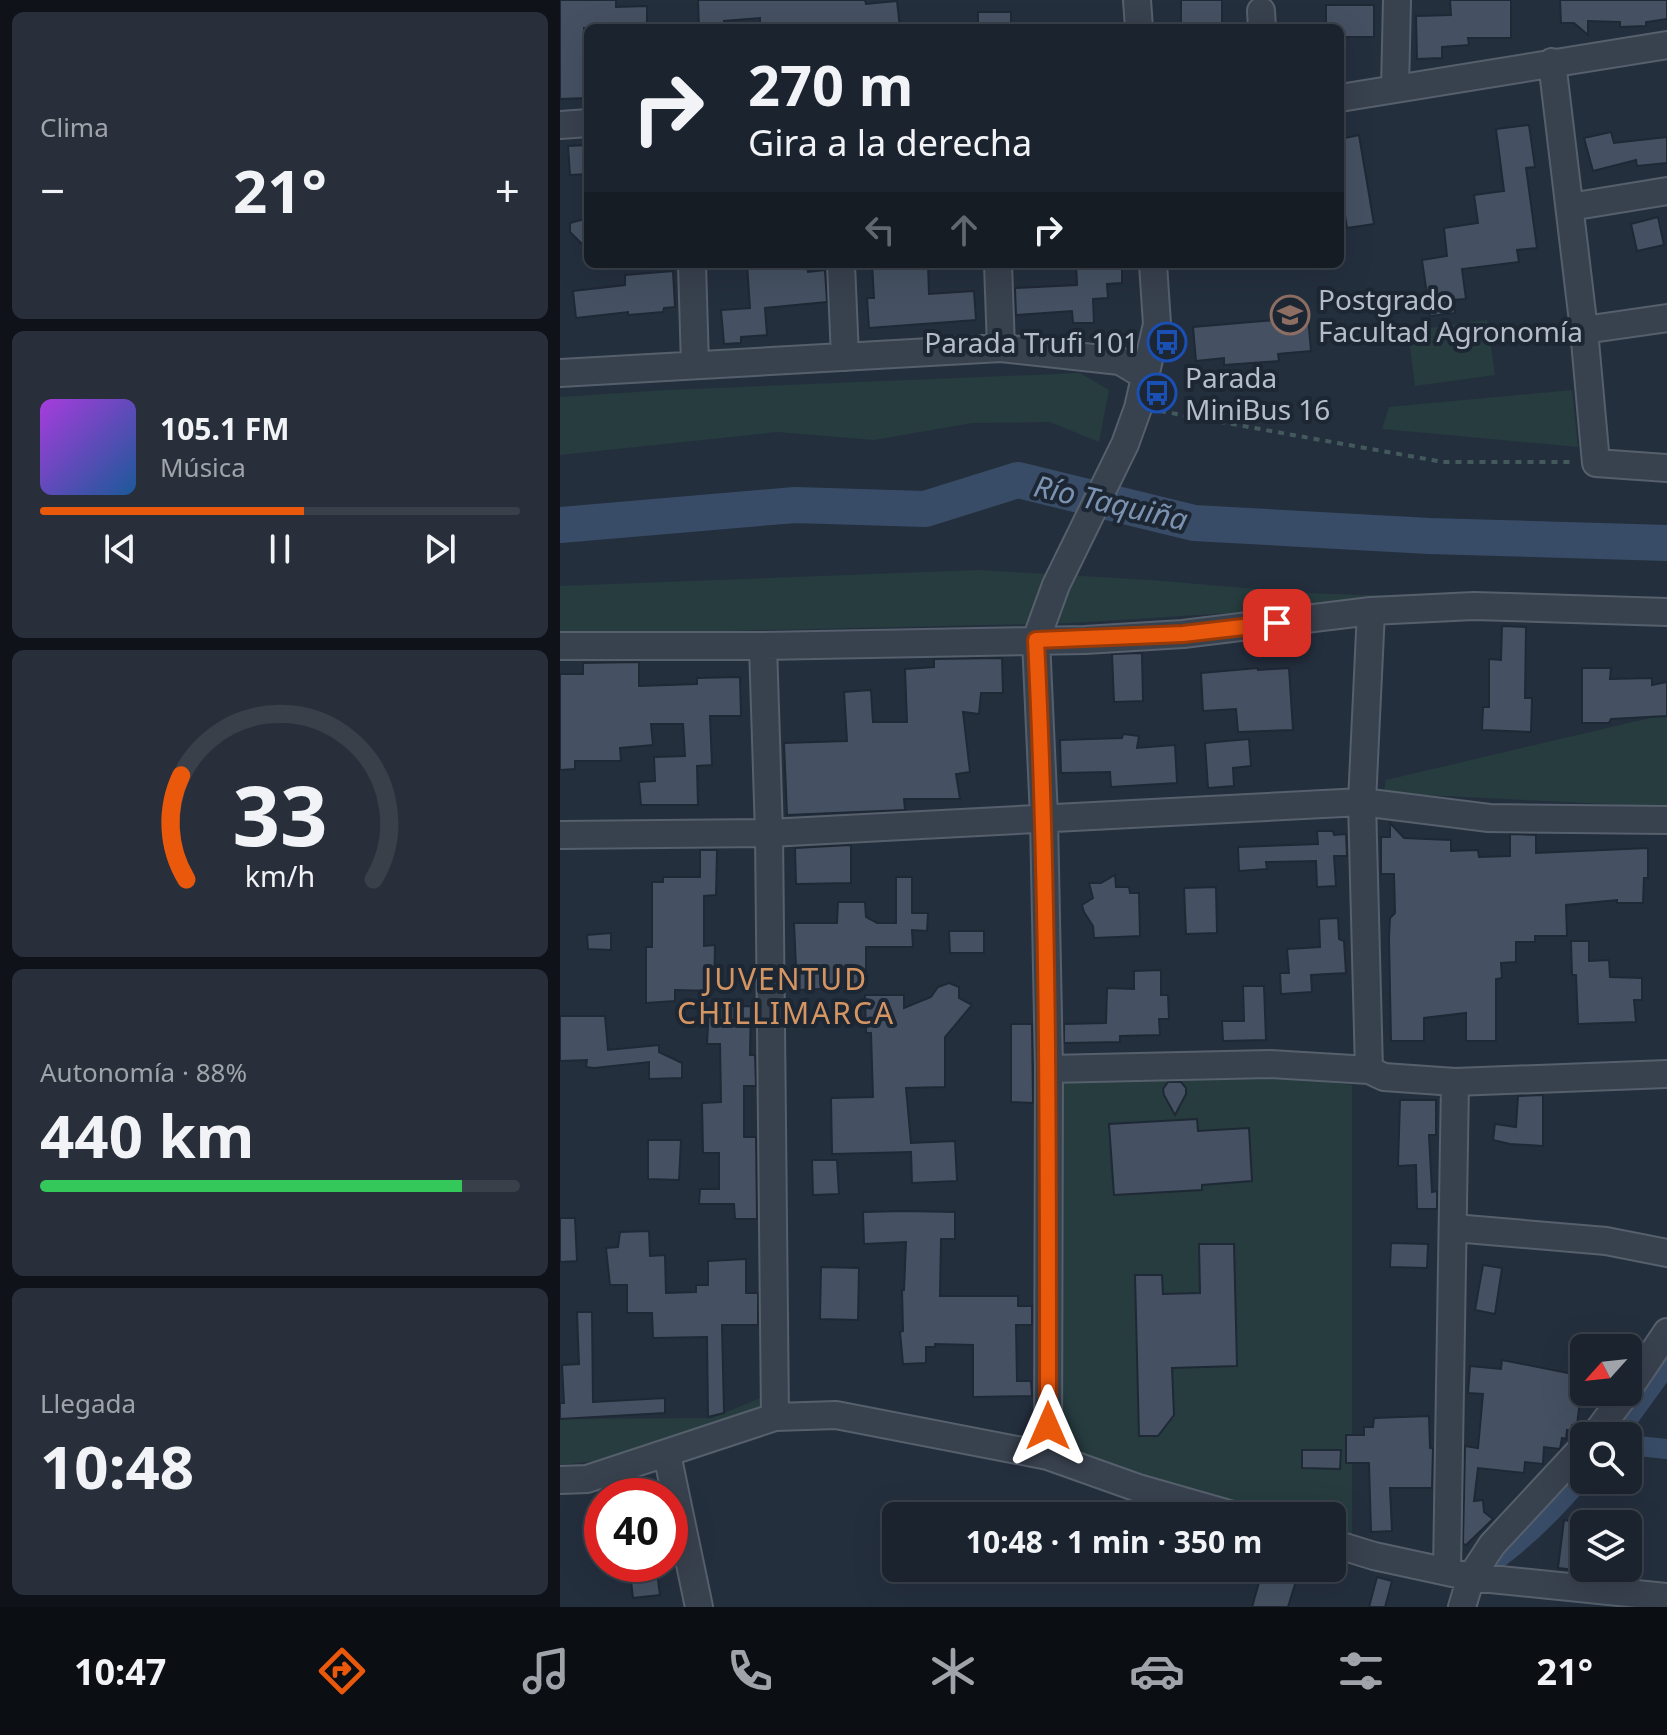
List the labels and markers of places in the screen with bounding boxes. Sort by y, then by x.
place label: Postgrado Facultad Agronomía [1318,280,1583,350]
school or university icon: Postgrado Facultad Agronomía [1269,294,1311,336]
bus stop icon: Parada Trufi 101 [1146,321,1188,363]
place label: Parada Trufi 101 [924,323,1139,361]
place label: Parada MiniBus 16 [1185,358,1330,428]
bus stop icon: Parada MiniBus 16 [1136,372,1178,414]
pin [1243,589,1311,657]

